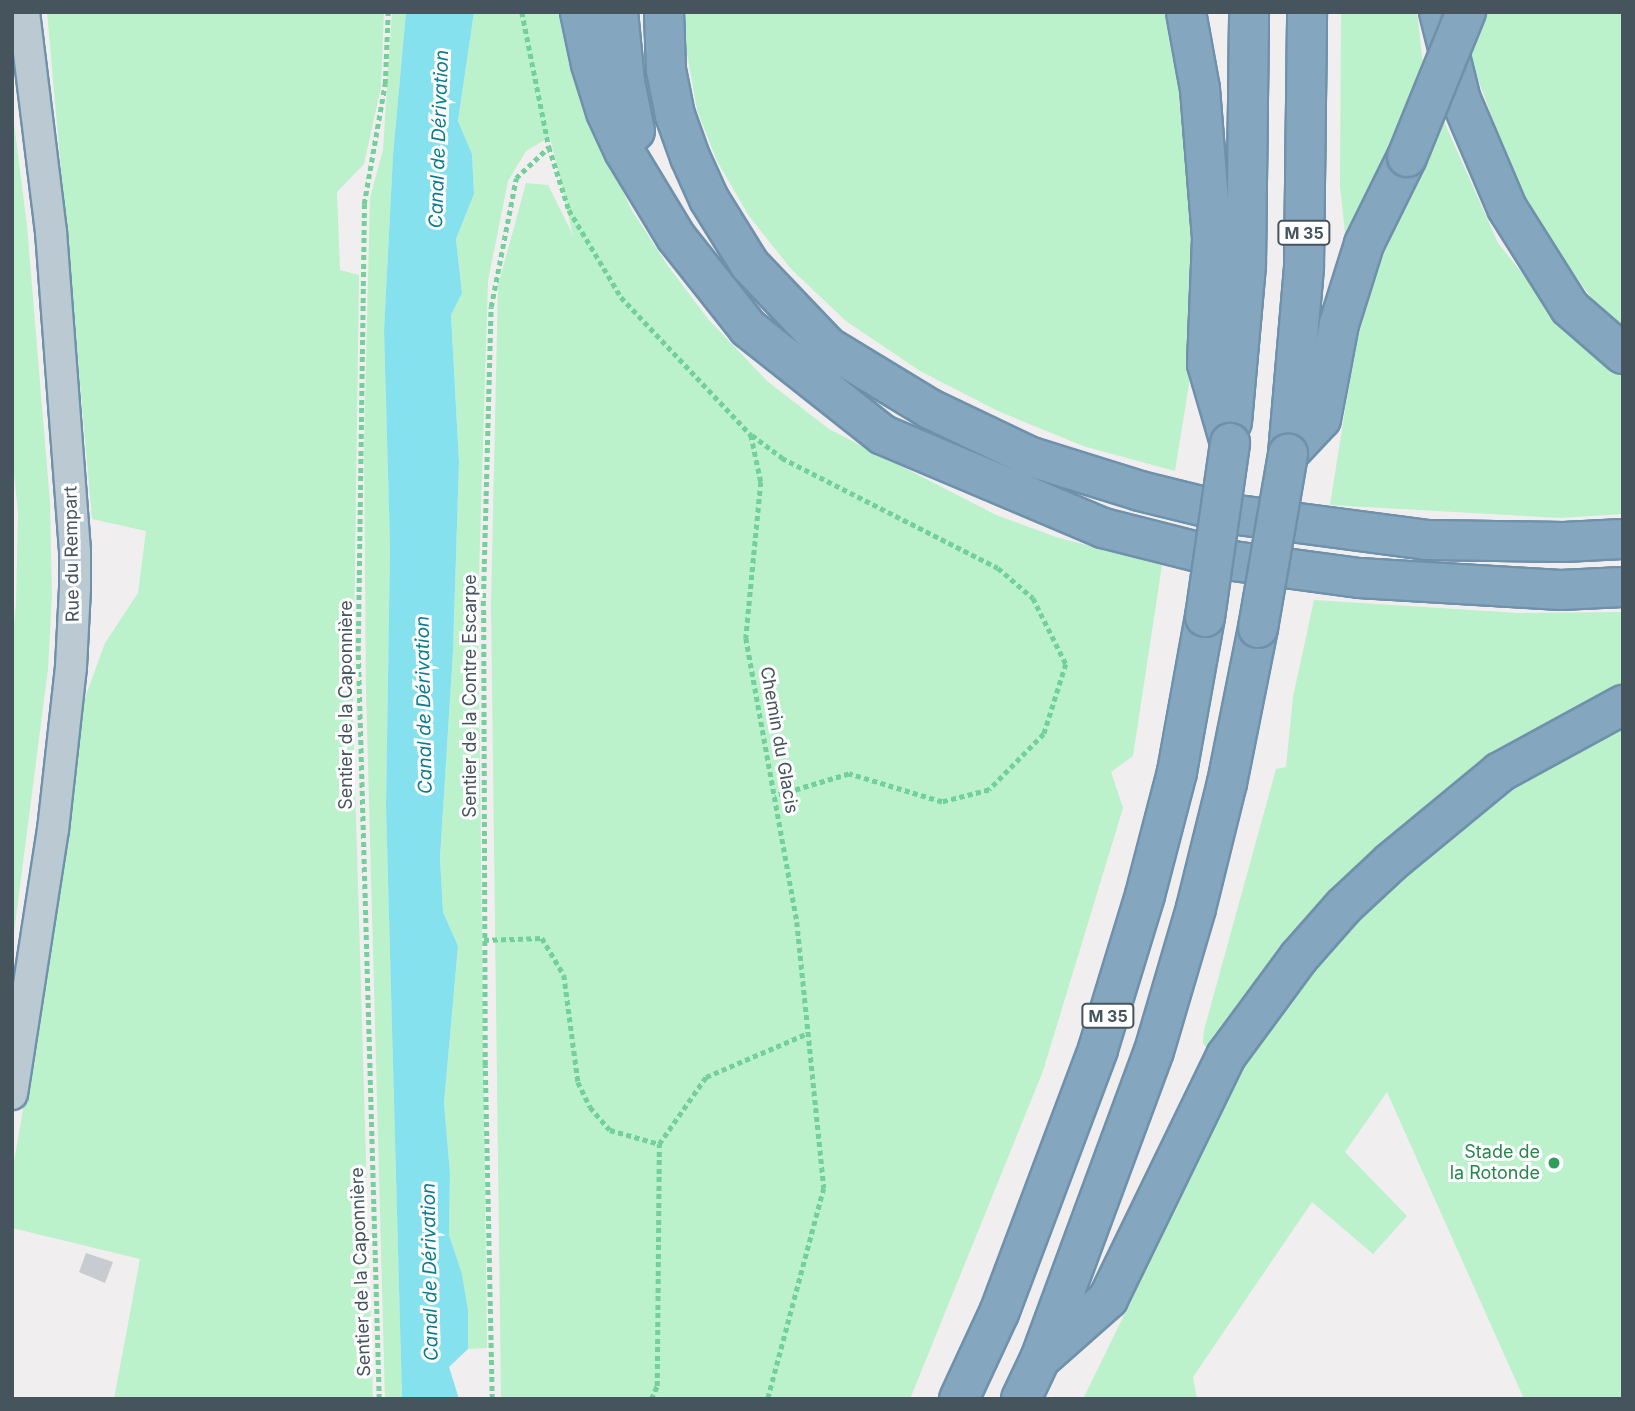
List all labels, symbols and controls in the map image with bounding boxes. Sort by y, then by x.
water label: Canal de Dérivation [424,49,454,229]
road number: M 35 [1276,220,1332,246]
street label: Rue du Rempart [60,486,84,622]
street label: Sentier de la Contre Escarpe [459,574,481,818]
street label: Sentier de la Caponnière [335,600,357,810]
water label: Canal de Dérivation [411,616,437,794]
street label: Chemin du Glacis [755,665,803,815]
road number: M 35 [1080,1004,1136,1028]
place label: Stade de la Rotonde [1450,1142,1540,1184]
marker: Stade de la Rotonde [1546,1155,1562,1171]
street label: Sentier de la Caponnière [347,1167,375,1377]
water label: Canal de Dérivation [417,1183,443,1361]

